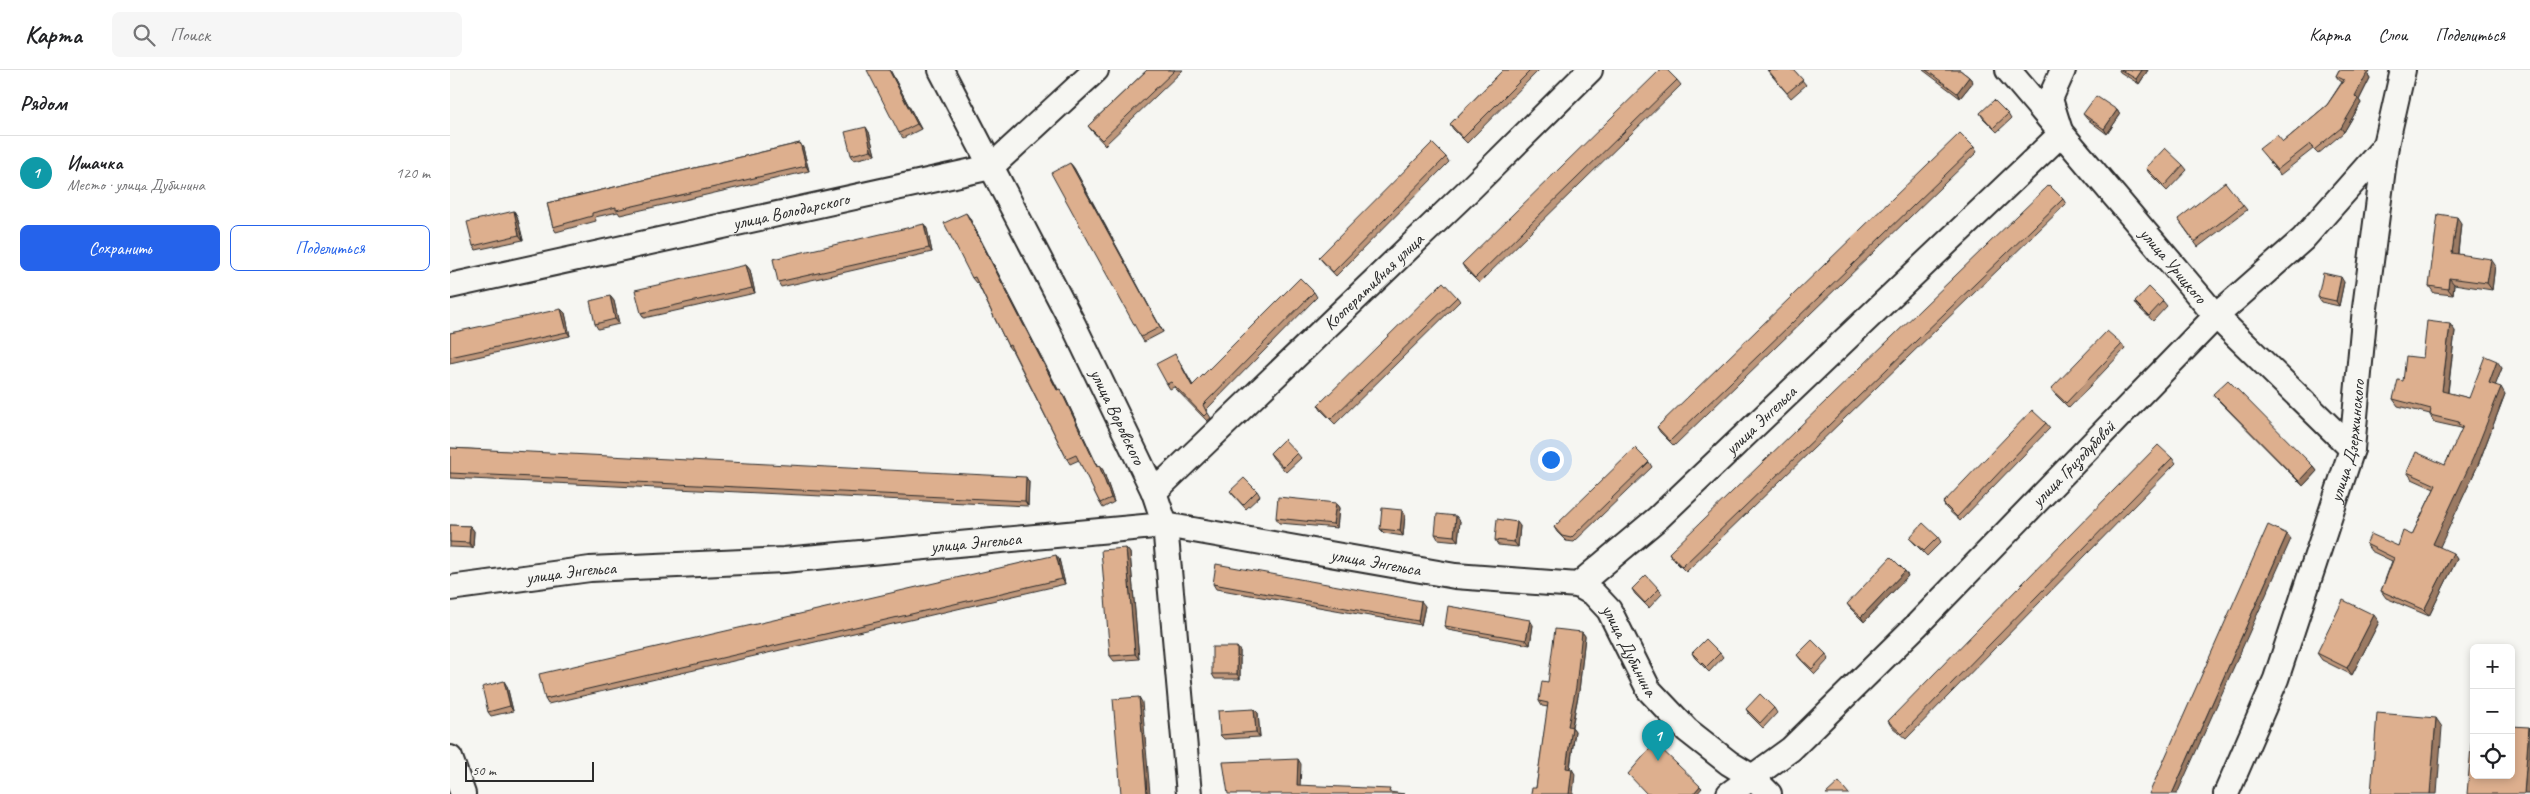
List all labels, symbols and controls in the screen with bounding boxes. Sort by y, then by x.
search box [112,12,462,57]
text: Карта [25,20,82,50]
icon: search [130,21,158,49]
text: Поиск [170,23,210,47]
text: Карта [2309,24,2350,46]
text: Слои [2378,24,2407,46]
text: Поделиться [2435,24,2505,46]
text: Рядом [20,90,67,116]
text: Ишачка [67,151,123,175]
text: 1 [32,163,40,183]
text: 120 m [396,163,430,183]
text: Место · улица Дубинина [67,175,205,195]
street label: улица Володарского [730,187,853,235]
street label: улица Урицкого [2134,222,2213,309]
button: Сохранить [20,225,220,271]
button: Поделиться [230,225,430,271]
street label: Кооперативная улица [1319,228,1429,335]
street label: улица Воровского [1085,364,1151,470]
street label: улица Дзержинского [2324,377,2370,506]
street label: улица Энгельса [1720,380,1802,460]
street label: улица Гризодубовой [2026,415,2121,512]
your location [1538,447,1564,473]
street label: улица Энгельса [929,527,1024,558]
street label: улица Энгельса [1328,543,1424,581]
street label: улица Энгельса [524,557,618,589]
street label: улица Дубинина [1597,598,1661,702]
map controls [2470,644,2515,779]
button: + [2470,644,2515,689]
button: − [2470,689,2515,734]
pin: 1 [1642,720,1674,761]
button: locate [2470,734,2515,779]
scale bar [465,759,594,782]
text: 50 m [472,762,496,779]

